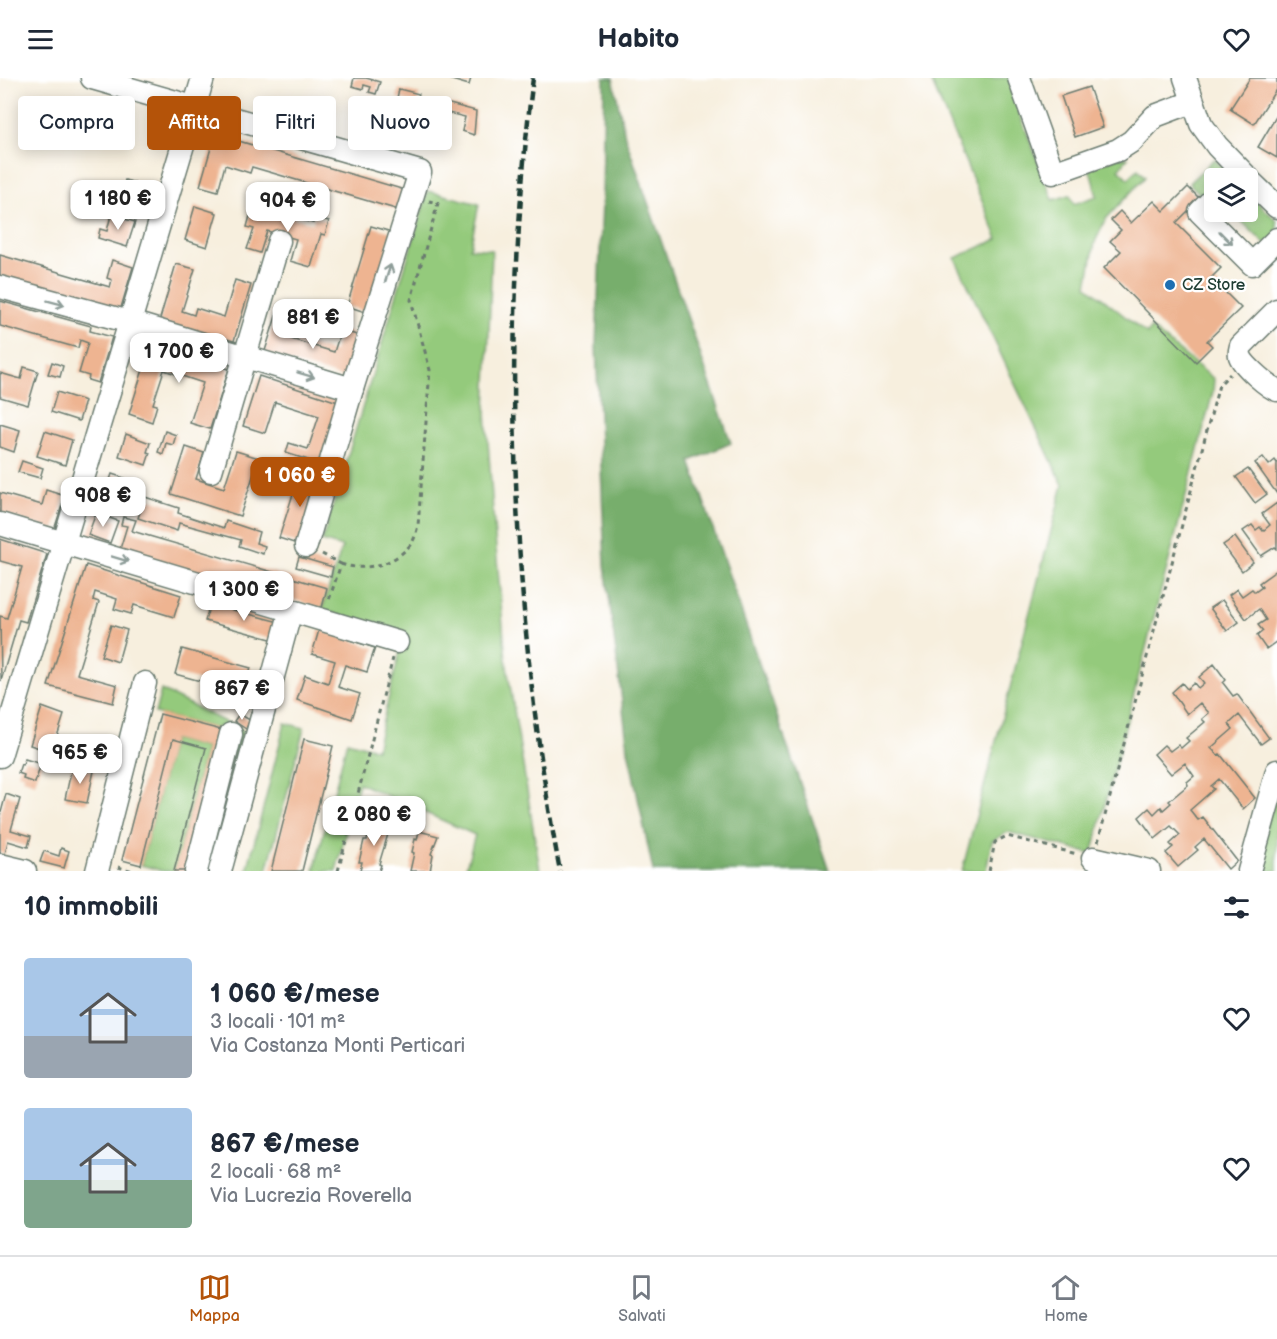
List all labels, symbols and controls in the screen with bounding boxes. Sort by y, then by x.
icon: menu [24,23,57,56]
text: Habito [598,23,679,55]
icon: heart [1220,23,1253,56]
chip: Compra [18,96,135,150]
chip: Affitta [147,96,241,150]
chip: Filtri [253,96,336,150]
chip: Nuovo [348,96,452,150]
map controls [1204,168,1258,222]
button: layers [1204,168,1258,222]
pin: 1 180 € [63,180,173,231]
pin: 904 € [246,182,330,233]
text: 1 180 € [84,187,152,211]
text: 904 € [260,189,316,213]
one-way arrow [1219,231,1233,246]
one-way arrow [383,264,394,283]
place label: CZ Store [1182,276,1246,295]
marker: CZ Store [1163,278,1177,292]
one-way arrow [47,297,66,309]
pin: 881 € [271,299,355,350]
text: 881 € [287,306,339,330]
pin: 1 700 € [124,333,234,384]
text: 1 700 € [144,340,214,364]
one-way arrow [296,370,315,381]
pin: 1 060 € [245,457,355,508]
text: 1 060 € [264,464,336,488]
pin: 908 € [61,477,145,528]
text: 908 € [75,484,131,508]
one-way arrow [110,554,129,565]
pin: 1 300 € [189,571,299,622]
text: 1 300 € [209,578,279,602]
pin: 867 € [200,670,284,721]
text: 867 € [214,677,270,701]
pin: 965 € [38,734,122,785]
text: 965 € [52,741,108,765]
pin: 2 080 € [319,796,429,847]
text: 2 080 € [337,803,411,827]
icon: filters [1220,891,1253,924]
text: 10 immobili [24,892,158,923]
text: 1 060 €/mese [210,979,380,1010]
icon: home [72,982,144,1054]
icon: heart [1220,1002,1253,1035]
text: 3 locali · 101 m² [210,1010,345,1034]
text: Via Costanza Monti Perticari [210,1034,465,1058]
text: 867 €/mese [210,1129,359,1160]
icon: home [72,1132,144,1204]
icon: heart [1220,1152,1253,1185]
text: 2 locali · 68 m² [210,1160,341,1184]
text: Via Lucrezia Roverella [210,1184,412,1208]
tab: Mappa [189,1271,240,1326]
tab: Salvati [618,1271,666,1326]
tab: Home [1044,1271,1088,1326]

